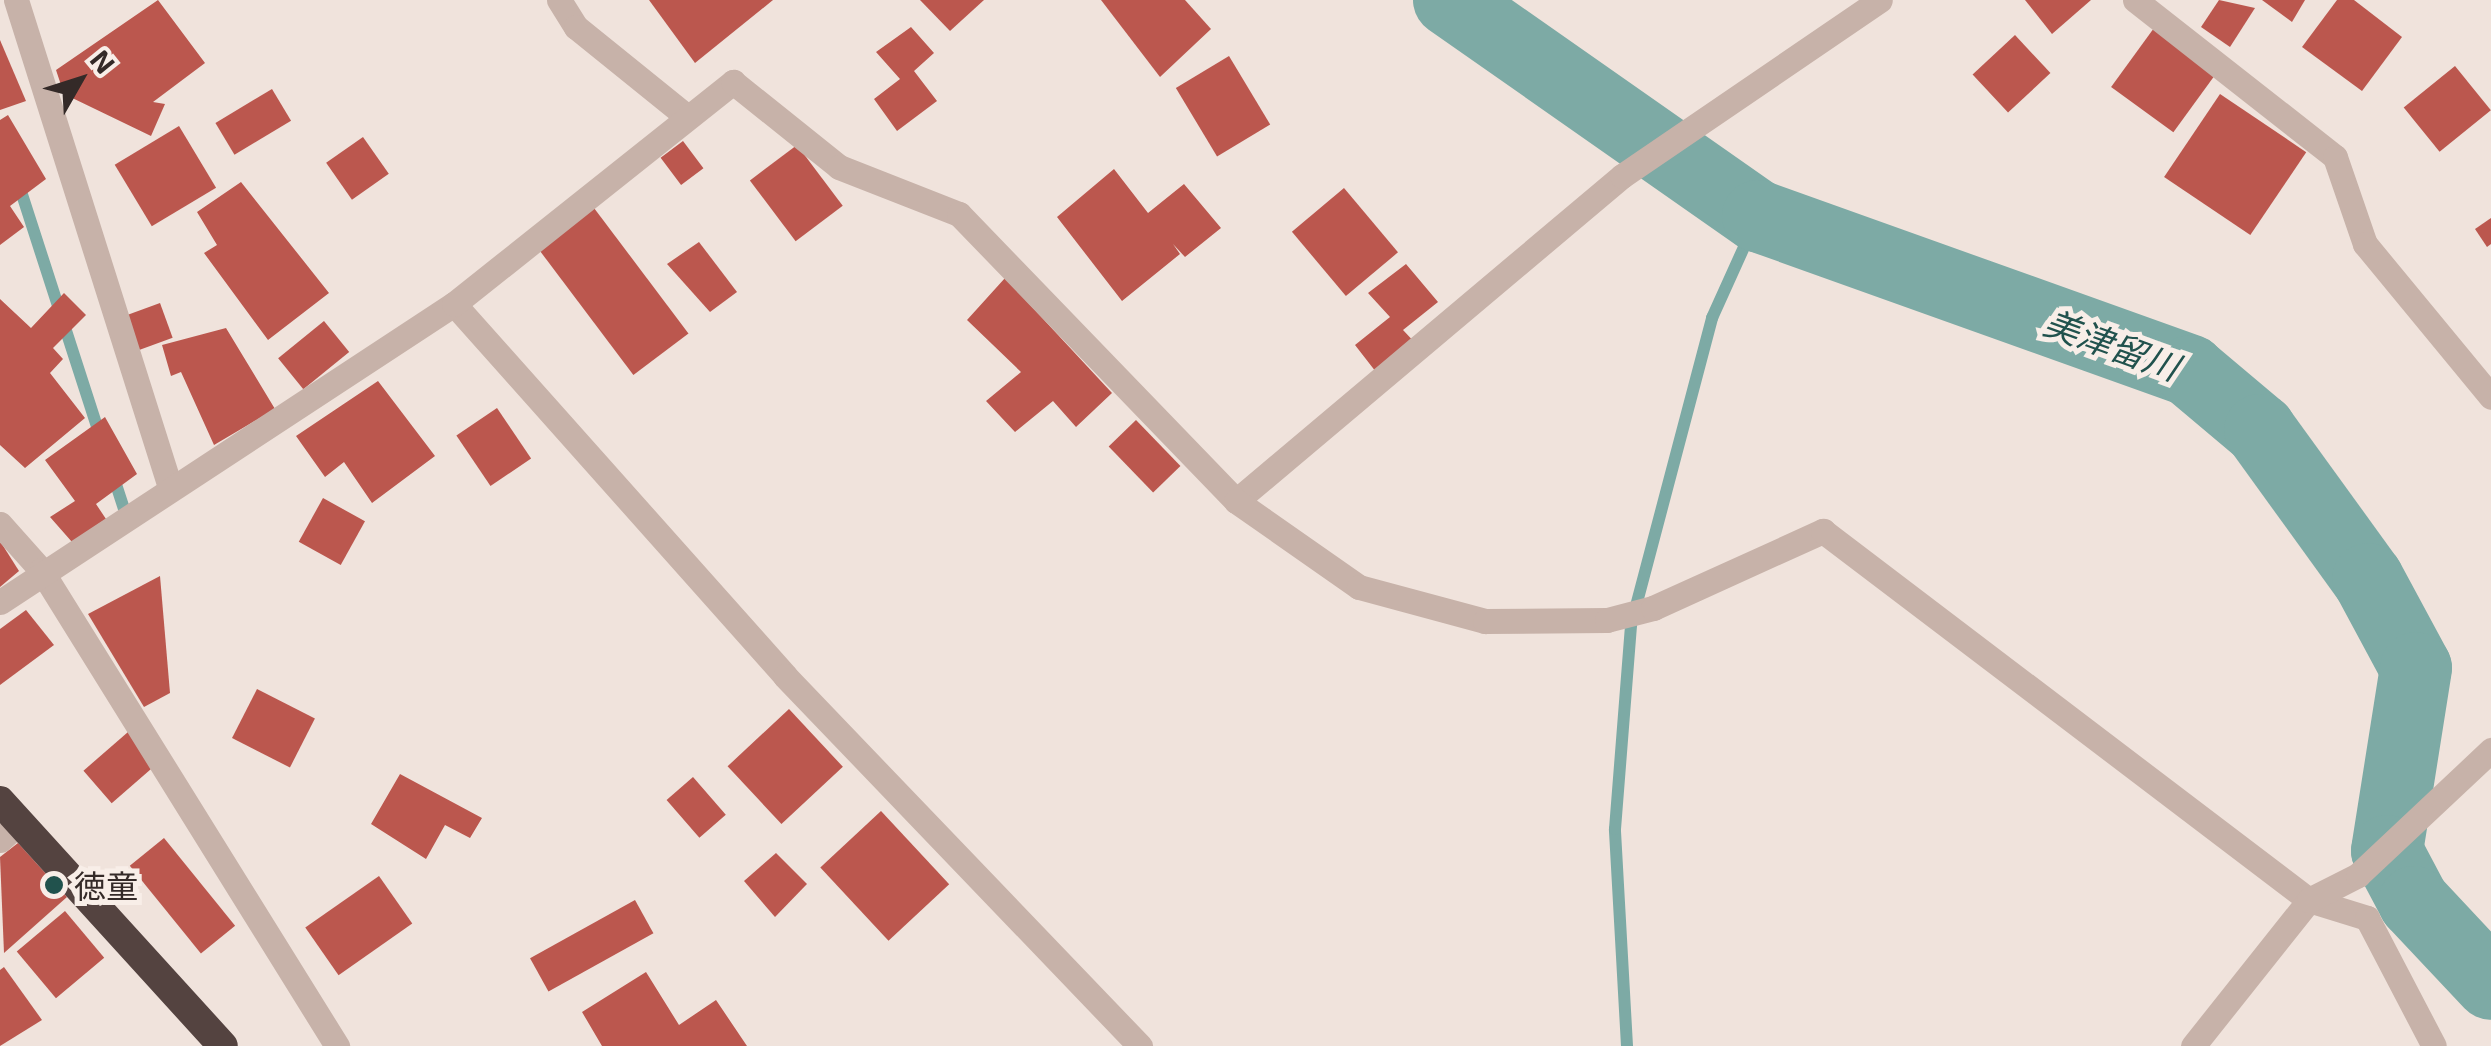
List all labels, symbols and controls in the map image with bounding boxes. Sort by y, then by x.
north arrow [30,30,130,130]
text: N [84,43,123,80]
water label: 美津留川 [2039,300,2185,388]
place label: 徳童 [74,866,138,904]
marker: 徳童 [43,874,65,896]

